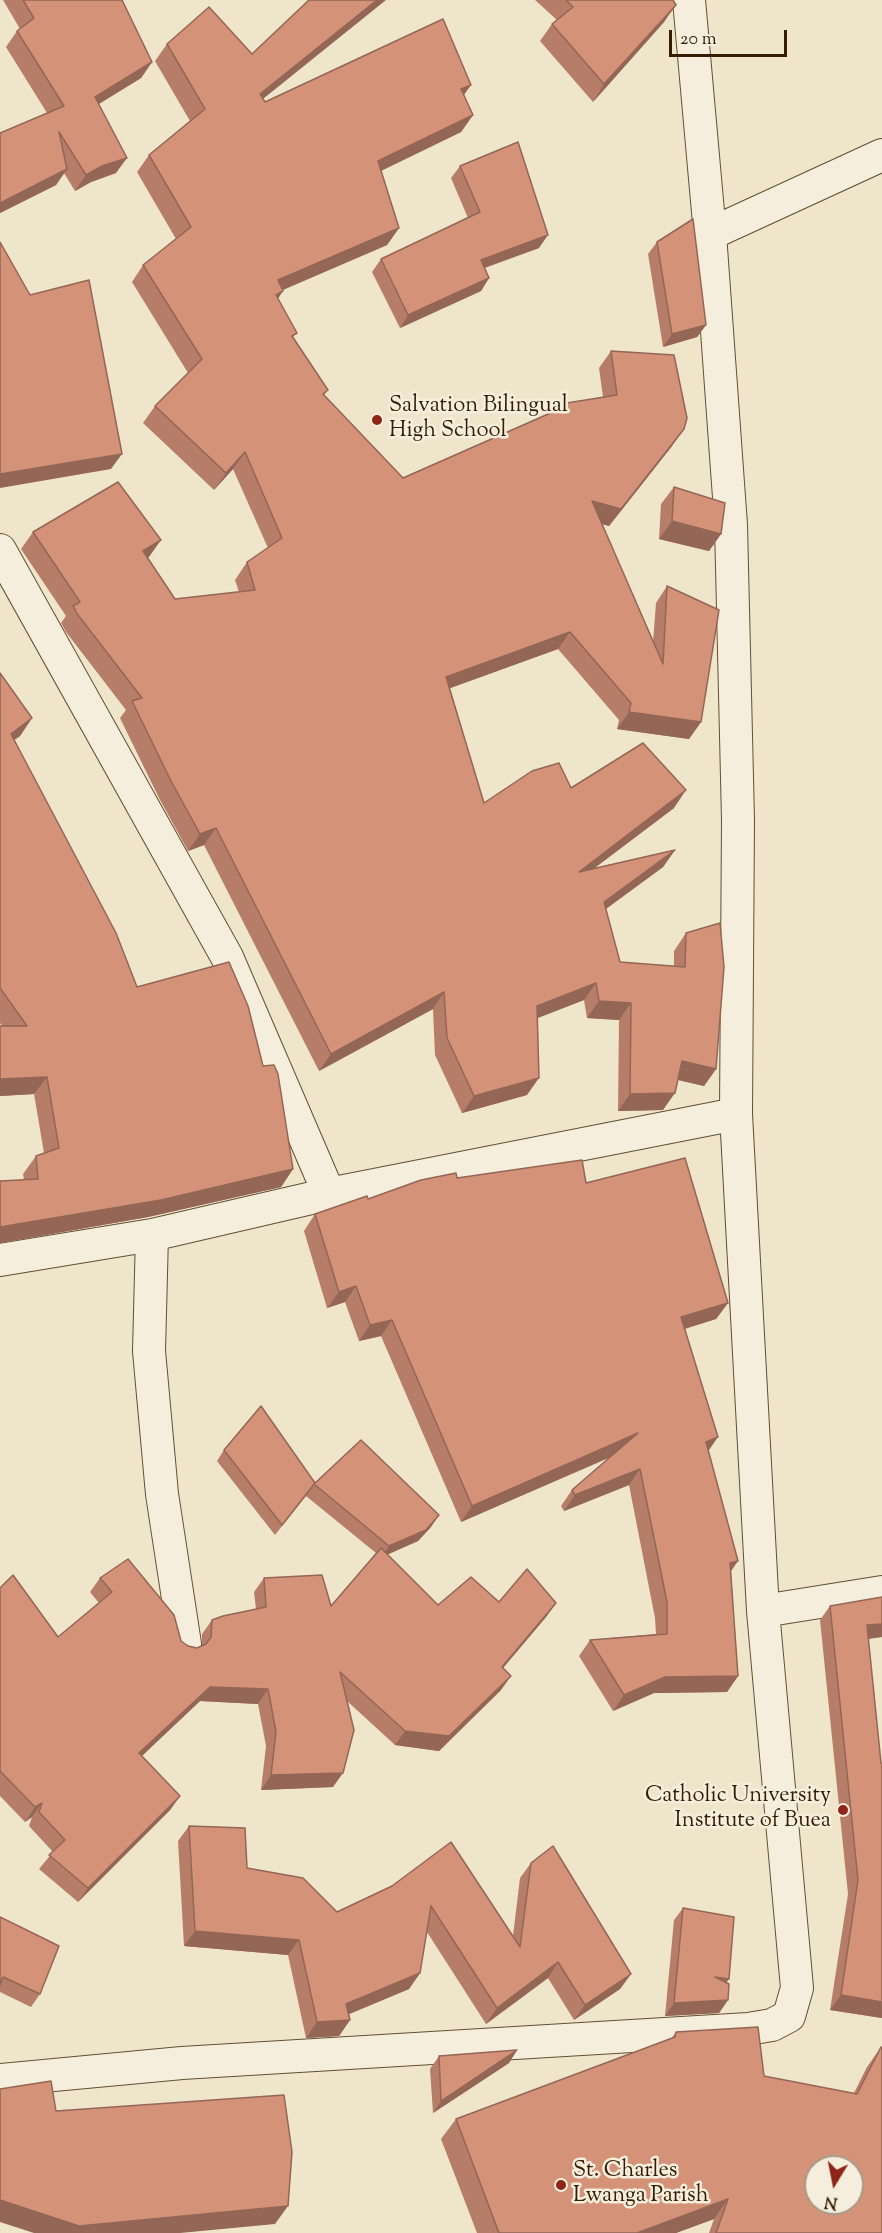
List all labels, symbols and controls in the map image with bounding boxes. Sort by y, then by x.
scale bar [672,18,790,56]
text: 20 m [680,27,717,53]
place label: Salvation Bilingual High School [389,394,568,446]
marker: Salvation Bilingual High School [370,413,384,427]
place label: Catholic University Institute of Buea [645,1784,831,1836]
marker: Catholic University Institute of Buea [836,1803,850,1817]
north arrow [804,2155,864,2215]
place label: St. Charles Lwanga Parish [573,2159,709,2210]
marker: St. Charles Lwanga Parish [554,2178,568,2192]
text: N [823,2189,839,2214]

